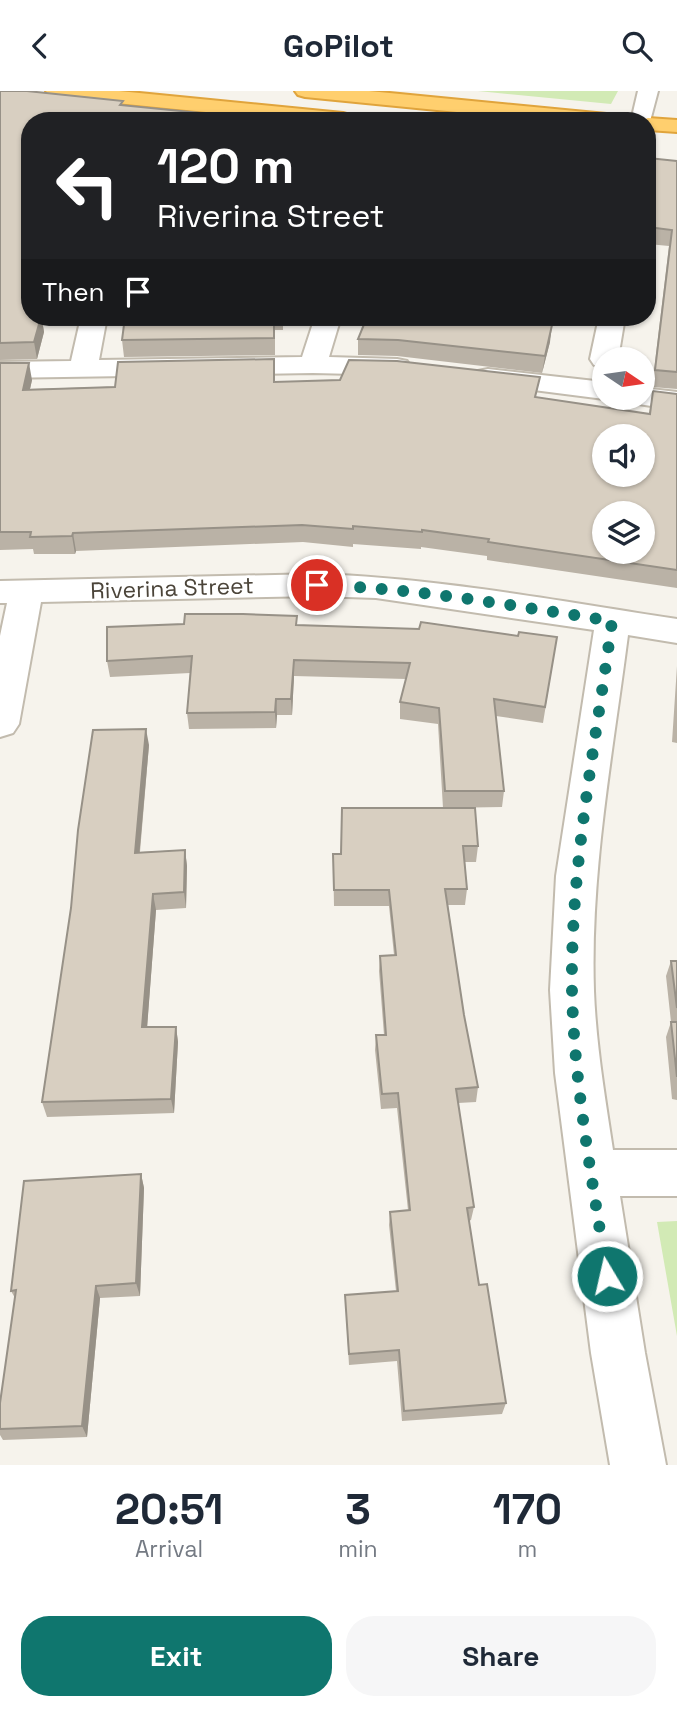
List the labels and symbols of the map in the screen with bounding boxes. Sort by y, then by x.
north arrow [592,347,654,409]
pin [287,555,347,615]
street label: Riverina Street [90,570,254,606]
position arrow [570,1239,644,1313]

